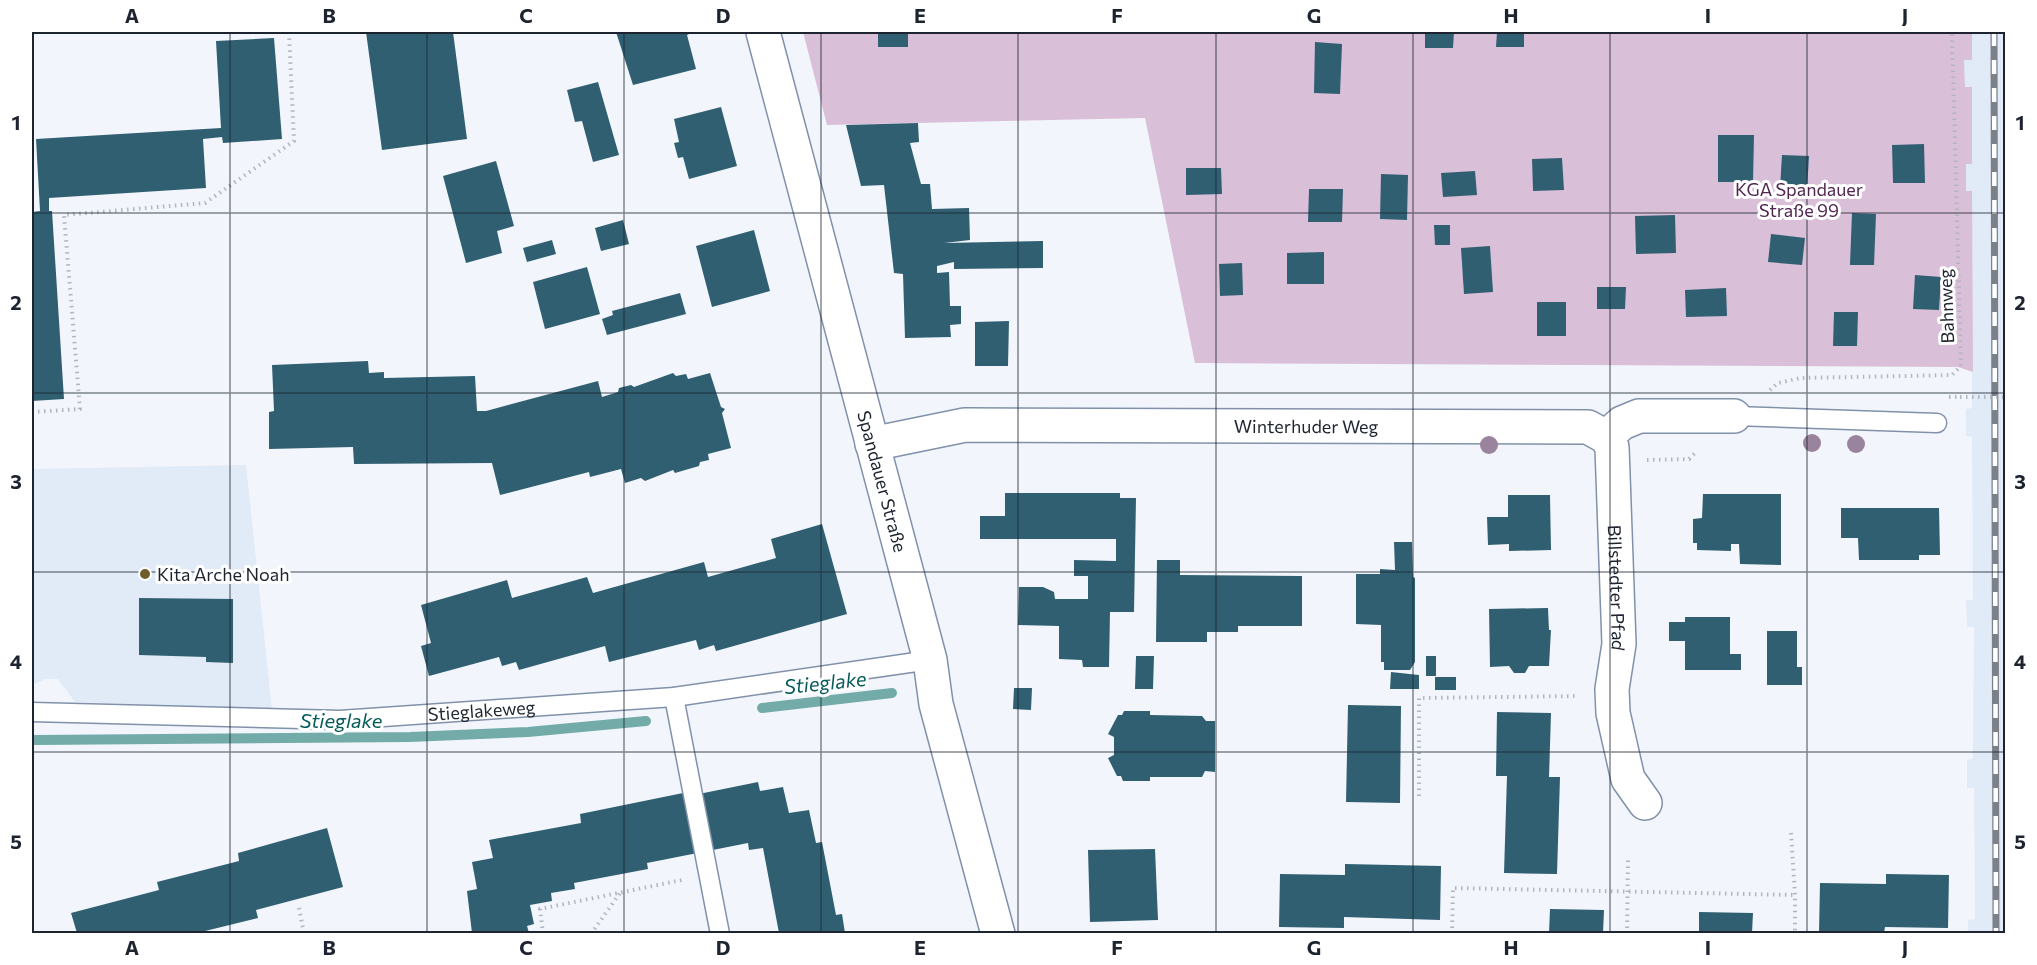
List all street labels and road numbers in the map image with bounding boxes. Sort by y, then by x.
street label: Bahnweg [1934,268,1958,344]
street label: Spandauer Straße [853,408,912,555]
street label: Winterhuder Weg [1234,415,1379,437]
street label: Billstedter Pfad [1604,524,1630,652]
street label: Stieglakeweg [427,696,536,725]

